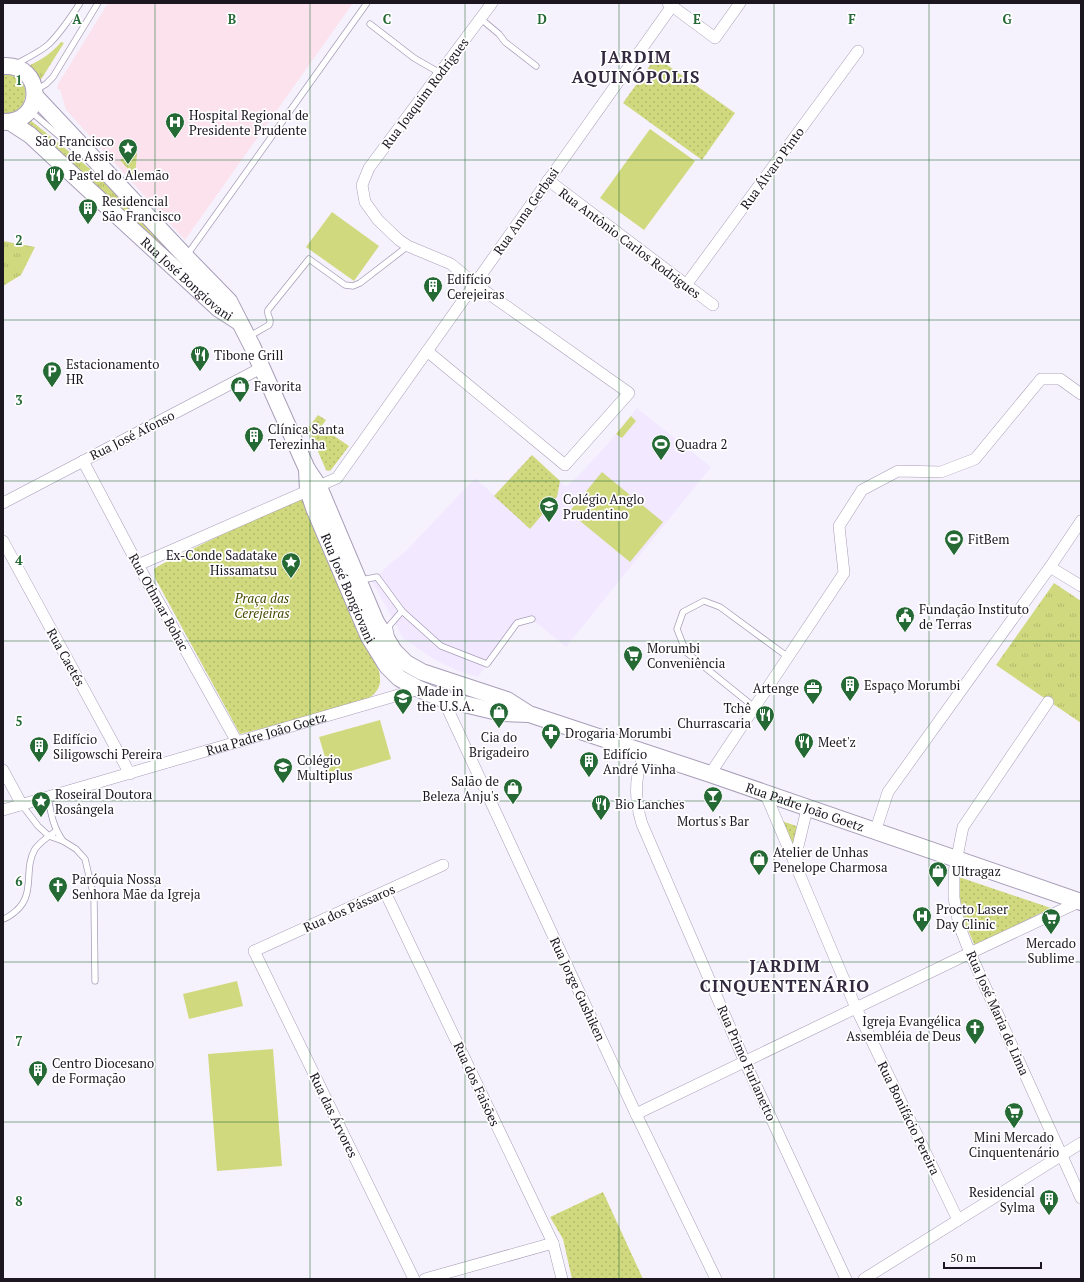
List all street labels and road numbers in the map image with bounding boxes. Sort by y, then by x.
street label: Rua Joaquim Rodrigues [377,34,473,152]
street label: Rua Álvaro Pinto [736,123,808,213]
street label: Rua Anna Gerbasi [489,164,563,258]
street label: Rua Antônio Carlos Rodrigues [555,184,705,302]
street label: Rua José Bongiovani [137,233,237,325]
street label: Rua José Afonso [86,406,178,464]
street label: Rua José Bongiovani [317,530,380,647]
street label: Rua Othmar Bohac [125,550,193,654]
street label: Rua Caetés [43,625,89,689]
street label: Rua Padre João Goetz [204,707,328,759]
street label: Rua Padre João Goetz [743,778,867,836]
street label: Rua dos Pássaros [300,880,398,936]
street label: Rua Jorge Gushiken [546,934,610,1044]
street label: Rua José Maria de Lima [962,948,1034,1079]
street label: Rua Primo Furlanetto [713,1002,781,1124]
street label: Rua dos Faisões [450,1039,504,1129]
street label: Rua Bonifácio Pereira [874,1058,945,1178]
street label: Rua das Árvores [306,1069,362,1161]

